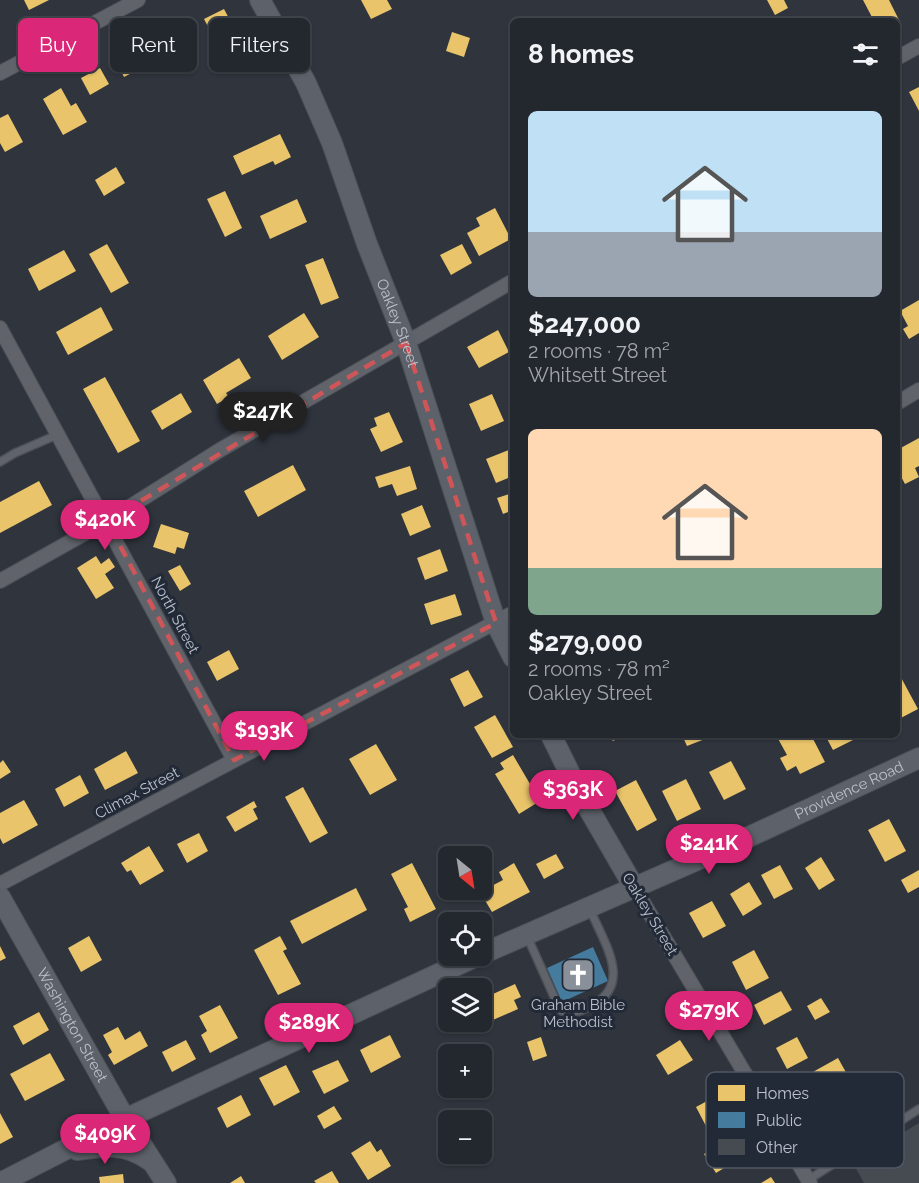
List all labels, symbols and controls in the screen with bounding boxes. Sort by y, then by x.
chip: Buy [18,18,98,72]
chip: Rent [110,18,197,72]
chip: Filters [209,18,310,72]
icon: filters [849,38,882,71]
text: 8 homes [528,39,634,69]
icon: home [651,150,759,258]
street label: Oakley Street [373,276,422,370]
text: $247,000 [528,309,641,339]
text: 2 rooms · 78 m² [528,339,670,363]
text: Whitsett Street [528,363,667,387]
pin: $247K [221,392,305,443]
text: $247K [233,399,293,423]
icon: home [651,468,759,576]
pin: $420K [63,500,147,551]
text: $420K [74,507,136,531]
street label: North Street [147,573,203,657]
text: $279,000 [528,627,643,657]
text: 2 rooms · 78 m² [528,657,670,681]
text: Oakley Street [528,681,652,705]
pin: $193K [222,711,306,762]
text: $193K [235,718,293,742]
street label: Providence Road [792,757,907,823]
street label: Climax Street [92,763,182,823]
pin: $363K [531,770,615,821]
text: $363K [543,777,603,801]
pin: $241K [667,824,751,875]
text: $241K [680,831,738,855]
north arrow [438,846,492,900]
map controls [438,846,492,1164]
street label: Oakley Street [618,869,682,959]
button: locate [438,912,492,966]
church icon: Graham Bible Methodist [560,957,596,993]
street label: Washington Street [33,965,111,1085]
button: layers [438,978,492,1032]
pin: $279K [667,991,751,1042]
place label: Graham Bible Methodist [531,996,625,1031]
text: $279K [679,998,739,1022]
pin: $289K [267,1003,351,1054]
text: $289K [278,1010,340,1034]
button: + [438,1044,492,1098]
legend [706,1072,904,1168]
text: Homes [756,1084,809,1103]
button: − [438,1110,492,1164]
text: Public [756,1111,802,1130]
pin: $409K [63,1114,147,1165]
text: $409K [74,1121,136,1145]
text: Other [756,1138,798,1157]

